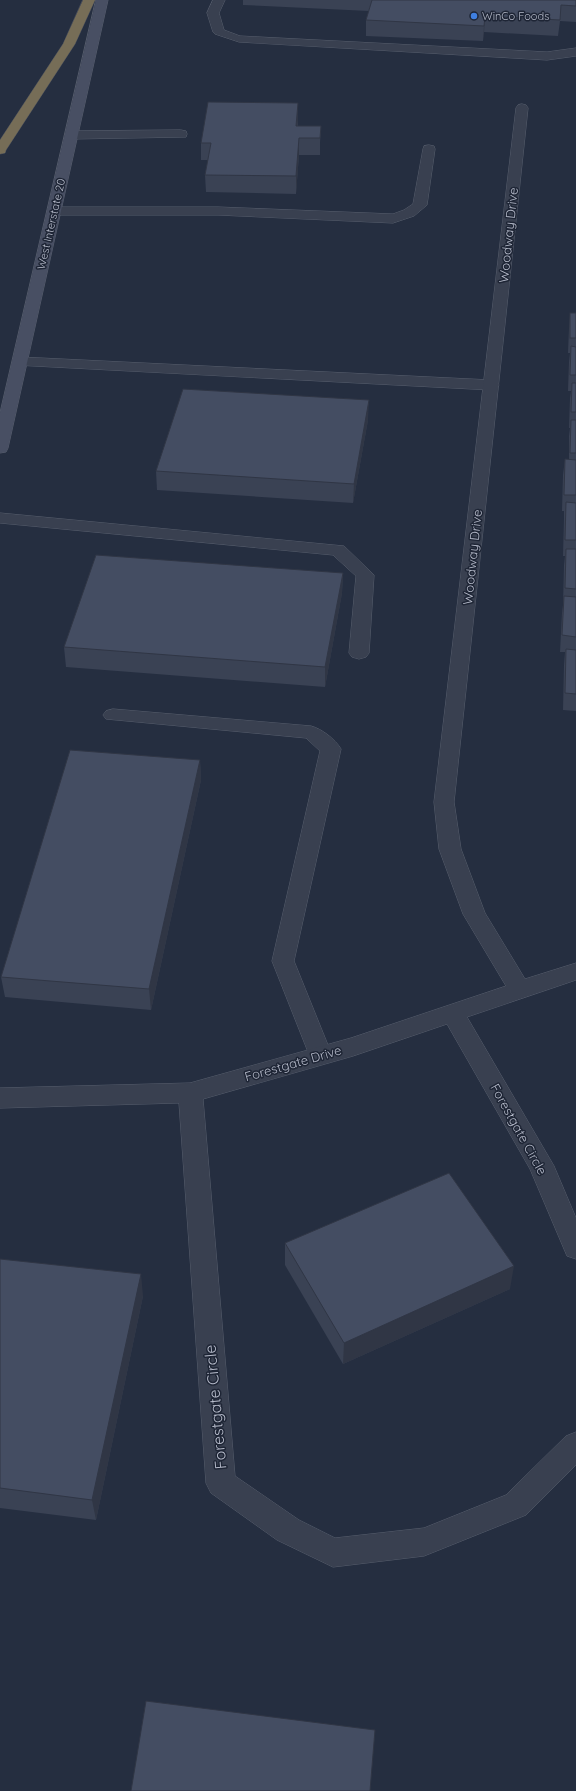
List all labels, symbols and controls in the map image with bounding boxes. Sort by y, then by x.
place label: WinCo Foods [482,9,549,23]
marker: WinCo Foods [469,11,479,21]
street label: West Interstate 20 [34,177,68,271]
street label: Woodway Drive [495,186,521,284]
street label: Woodway Drive [459,508,485,606]
street label: Forestgate Drive [243,1042,343,1084]
street label: Forestgate Circle [487,1081,551,1177]
street label: Forestgate Circle [200,1344,230,1470]

